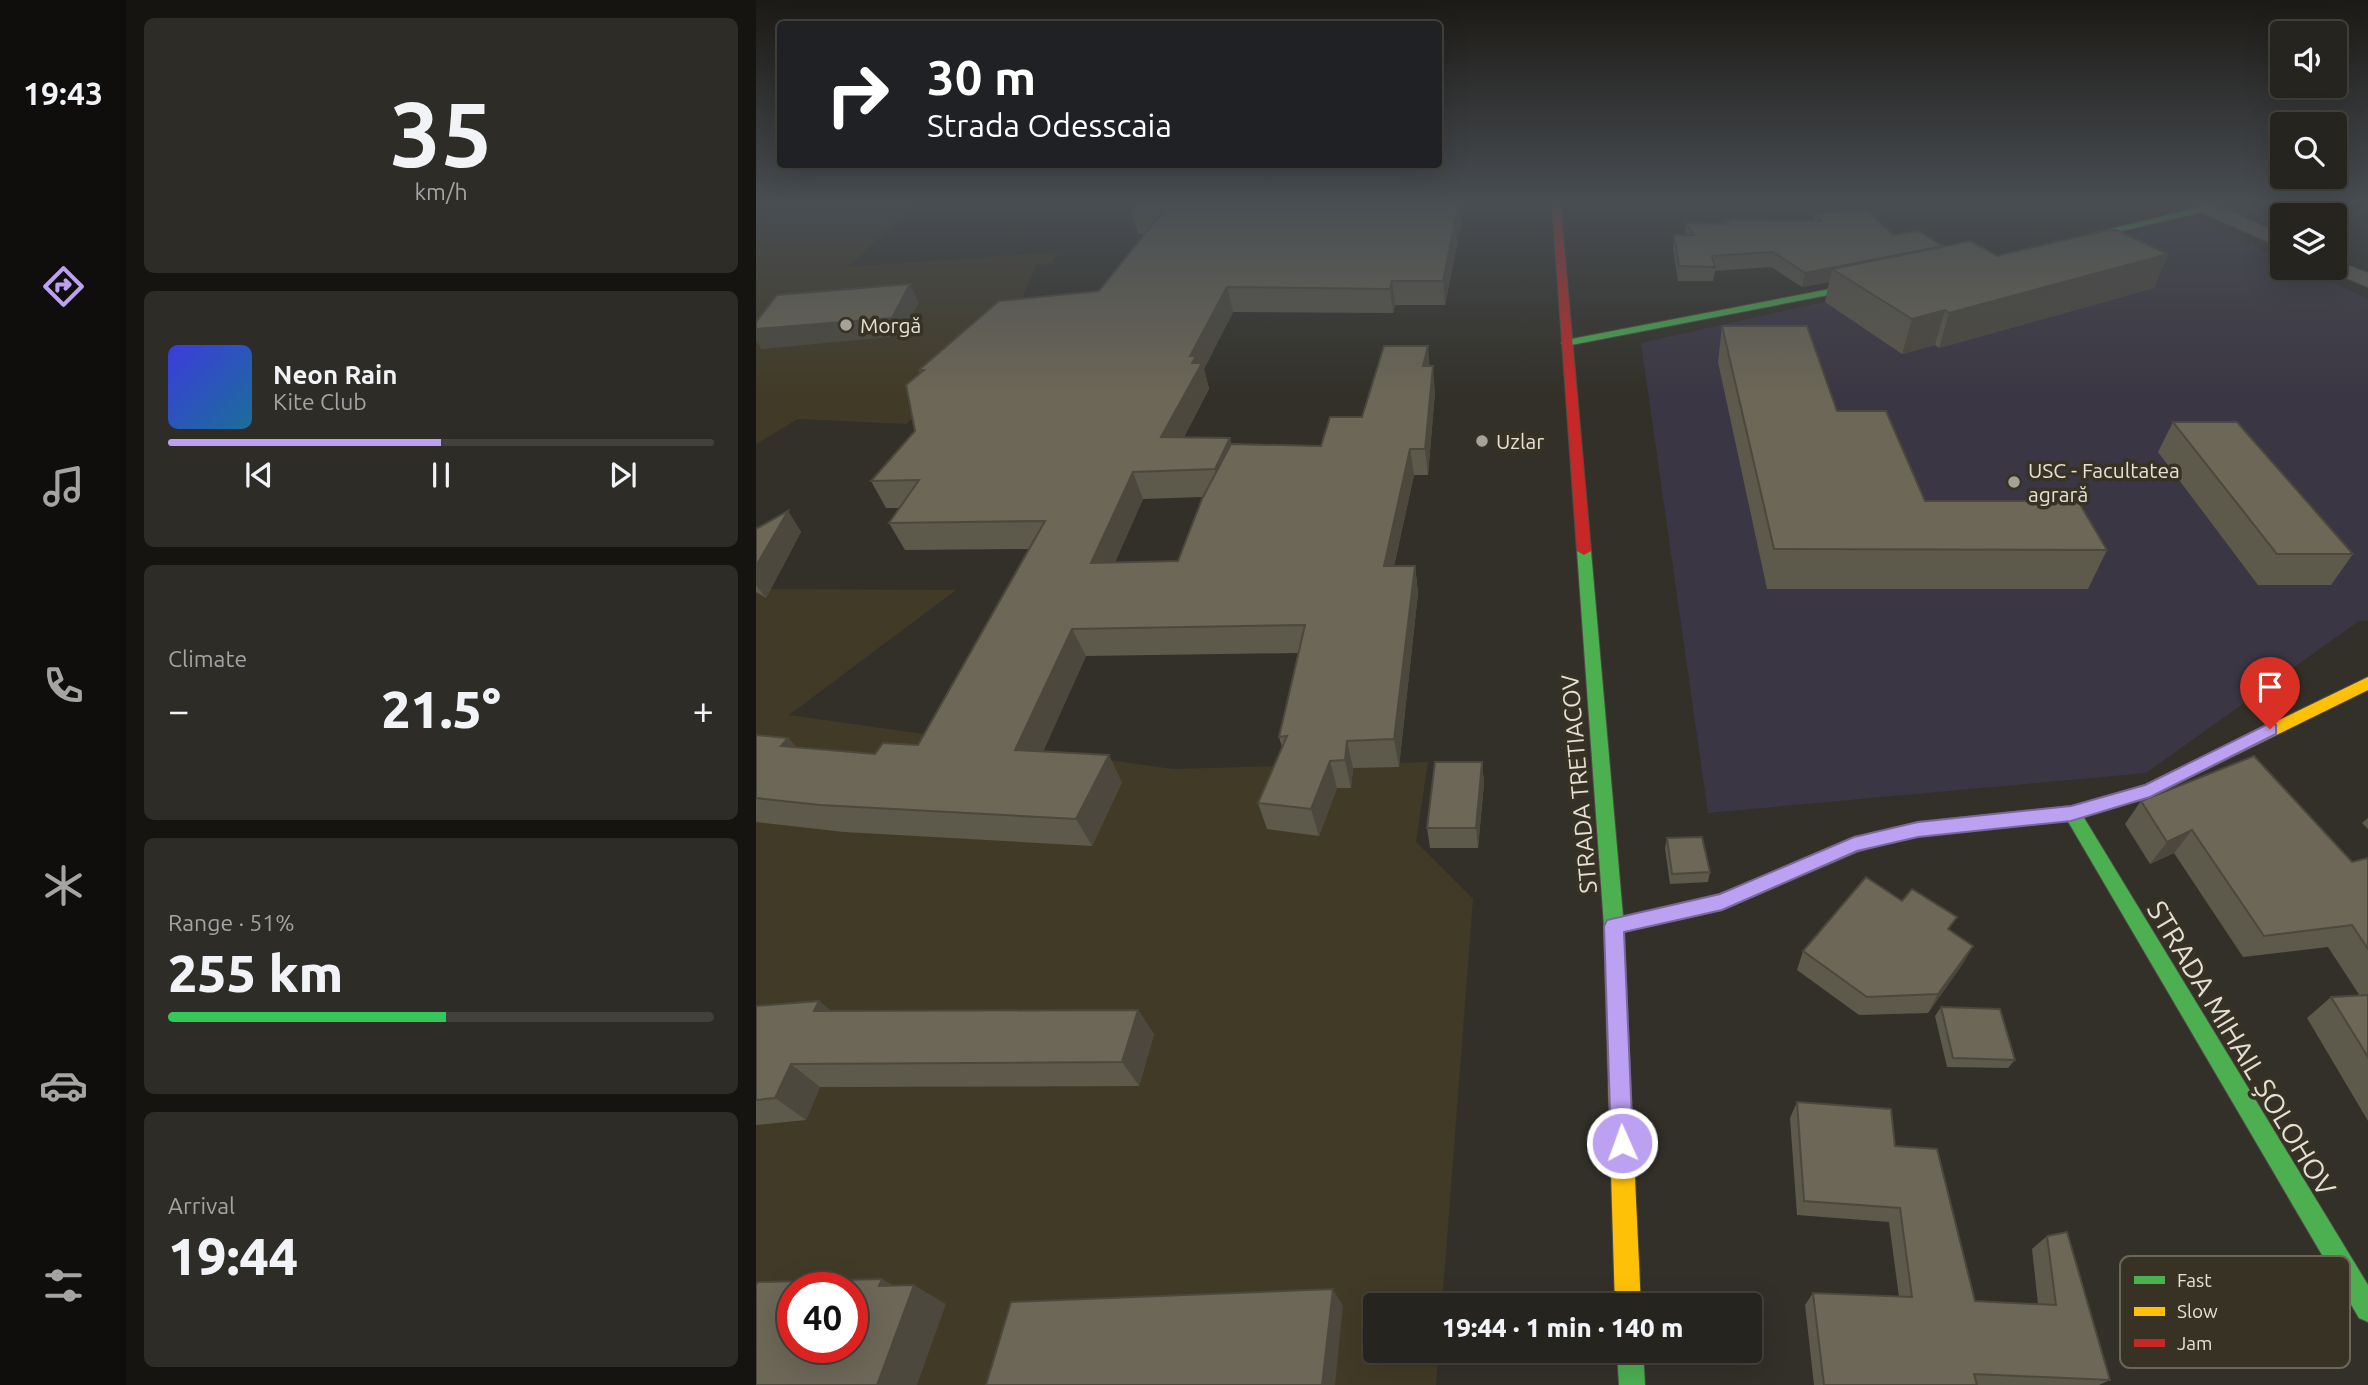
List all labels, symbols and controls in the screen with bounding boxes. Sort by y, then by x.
map controls [2270,21,2347,280]
button: sound [2270,21,2347,98]
icon: right [812,49,903,140]
text: 30 m [927,49,1036,104]
text: 19:43 [23,75,103,111]
text: 35 [390,82,492,184]
text: Strada Odesscaia [927,107,1172,143]
button: search [2270,112,2347,189]
text: km/h [414,179,468,204]
button: layers [2270,203,2347,280]
icon: directions [39,262,88,311]
place label: Morgă [860,313,921,337]
marker: Morgă [838,317,854,333]
text: Neon Rain [273,360,398,389]
text: Kite Club [273,389,367,414]
place label: Uzlar [1496,429,1544,453]
marker: Uzlar [1474,433,1490,449]
icon: previous [240,456,278,494]
icon: pause [422,456,460,494]
icon: next [604,456,642,494]
place label: USC - Facultatea agrară [2028,458,2180,506]
icon: music [39,462,88,511]
marker: USC - Facultatea agrară [2006,474,2022,490]
text: Climate [168,646,247,671]
pin [2240,657,2300,729]
icon: phone [39,661,88,710]
icon: arrive [2251,668,2289,706]
street label: STRADA TRETIACOV [1556,673,1602,895]
text: 21.5° [381,680,501,738]
text: − [168,689,189,731]
text: + [693,689,714,731]
icon: climate [39,861,88,910]
street label: STRADA MIHAIL ȘOLOHOV [2142,895,2342,1201]
text: Range · 51% [168,910,295,935]
text: 255 km [168,944,343,1002]
icon: car [39,1061,88,1110]
position arrow [1585,1106,1659,1180]
text: Arrival [168,1193,235,1218]
text: 19:44 [168,1227,298,1285]
legend [2120,1256,2350,1368]
icon: filters [39,1261,88,1310]
text: Fast [2177,1269,2212,1291]
speed limit sign: 40 [777,1272,868,1363]
text: Slow [2177,1300,2218,1322]
text: 19:44 · 1 min · 140 m [1442,1313,1683,1342]
text: Jam [2177,1332,2213,1354]

